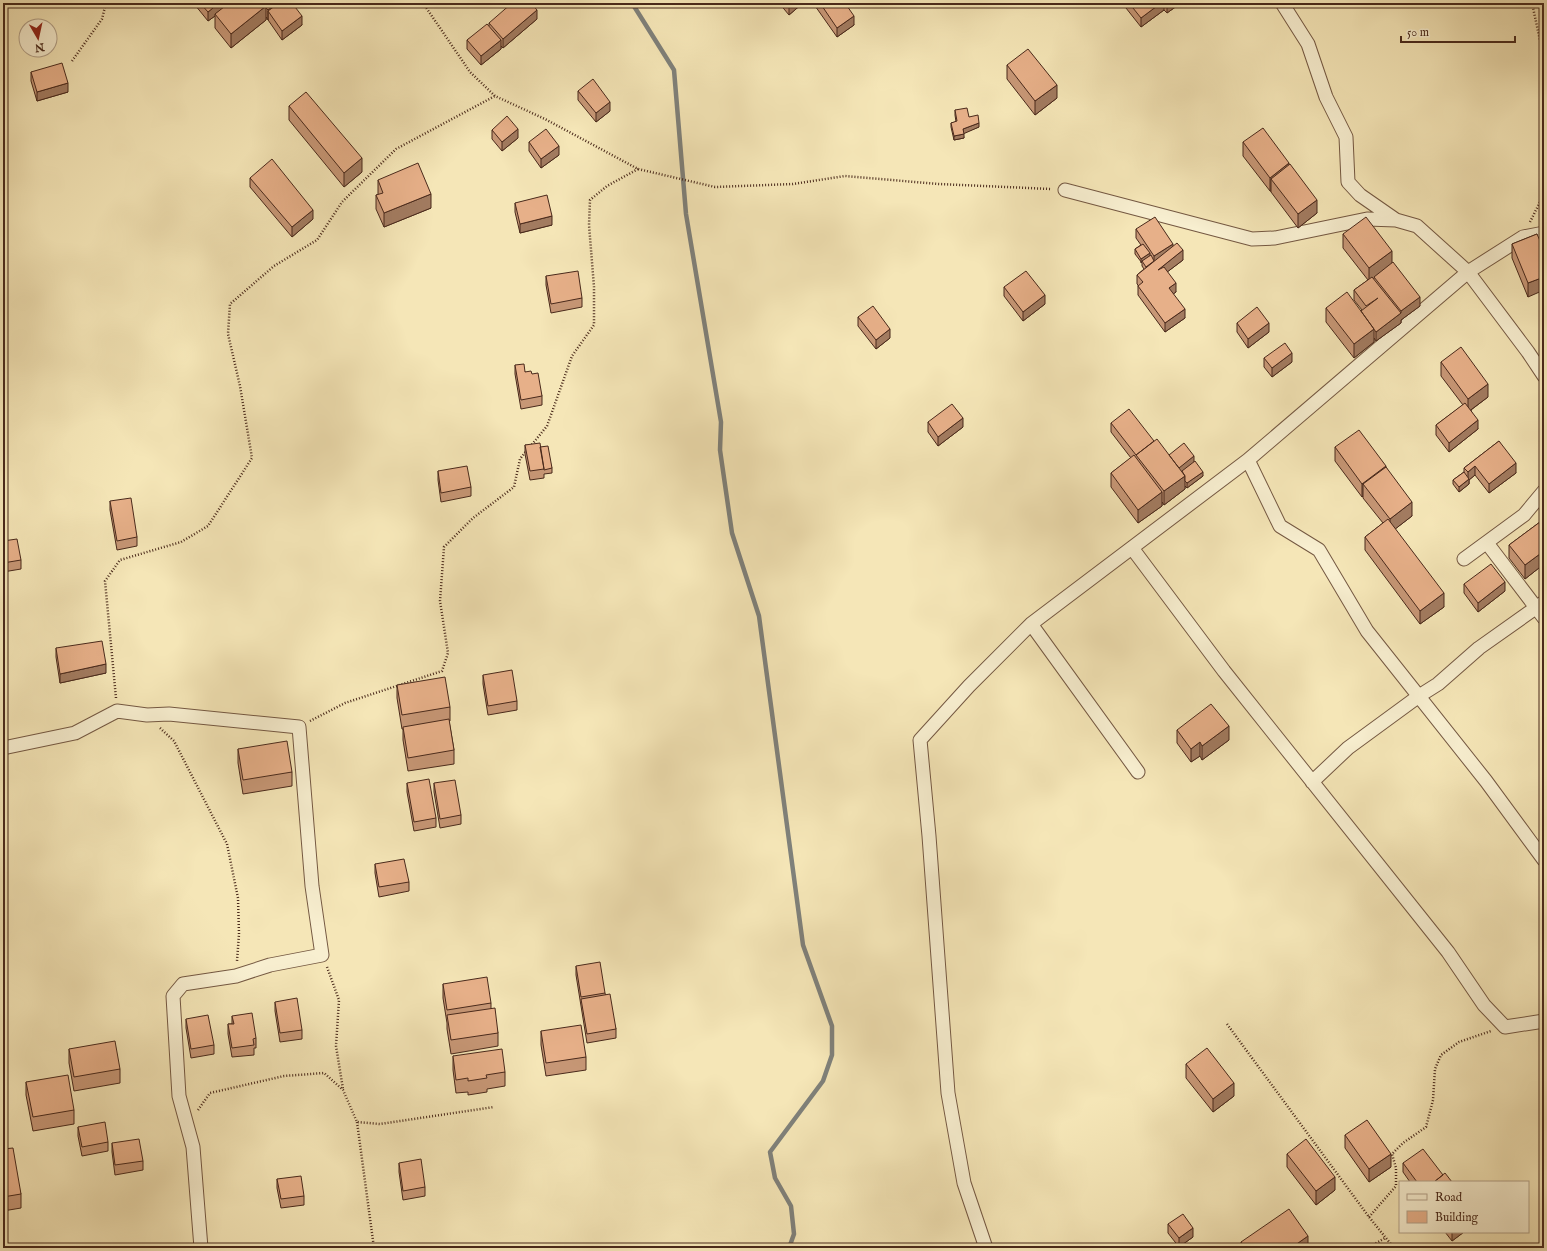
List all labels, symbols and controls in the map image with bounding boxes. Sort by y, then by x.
north arrow [18,18,58,58]
scale bar [1401,18,1515,44]
text: 50 m [1407,25,1429,40]
text: N [33,39,46,55]
legend [1399,1181,1529,1233]
text: Road [1435,1190,1463,1205]
text: Building [1435,1210,1479,1225]

